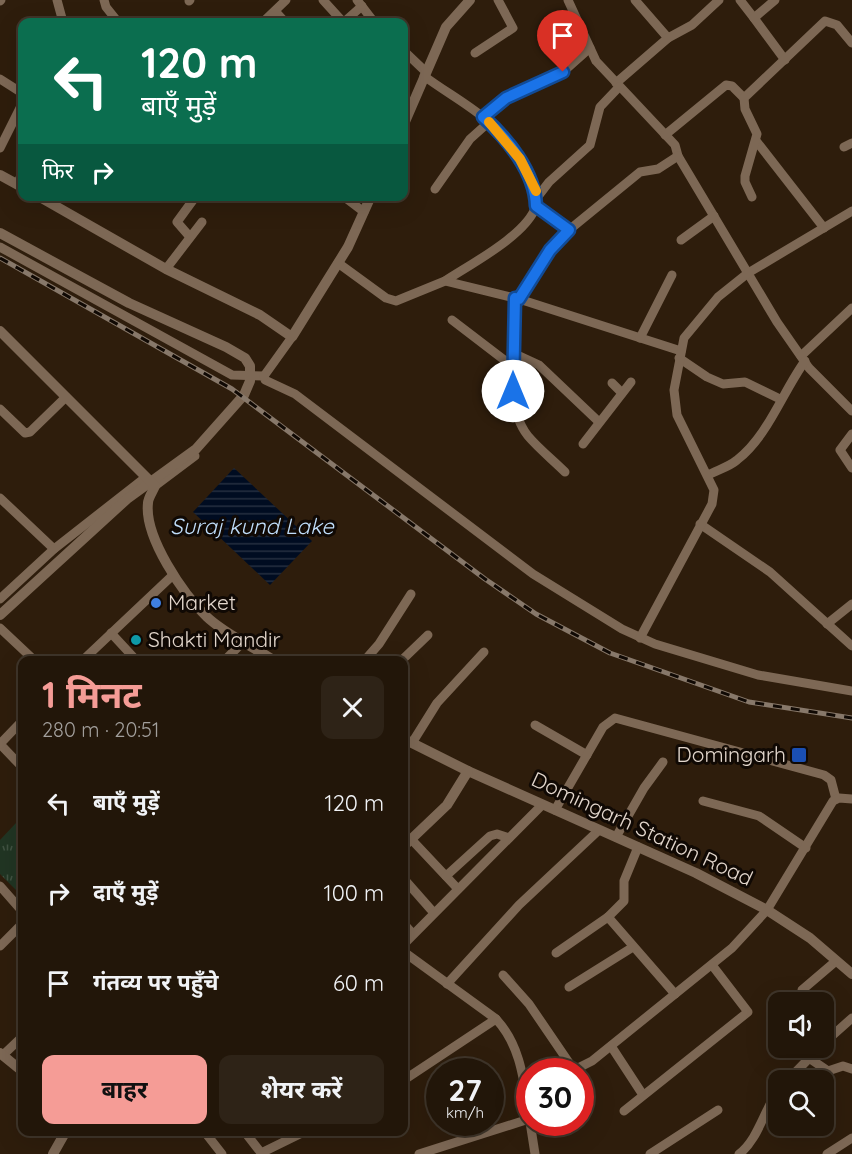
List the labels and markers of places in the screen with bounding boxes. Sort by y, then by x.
pin [537,10,588,72]
place label: Market [168,589,236,615]
marker: Market [149,596,163,610]
place label: Shakti Mandir [148,626,281,652]
marker: Shakti Mandir [129,633,143,647]
place label: Domingarh [677,741,786,767]
marker: Domingarh [790,746,808,764]

